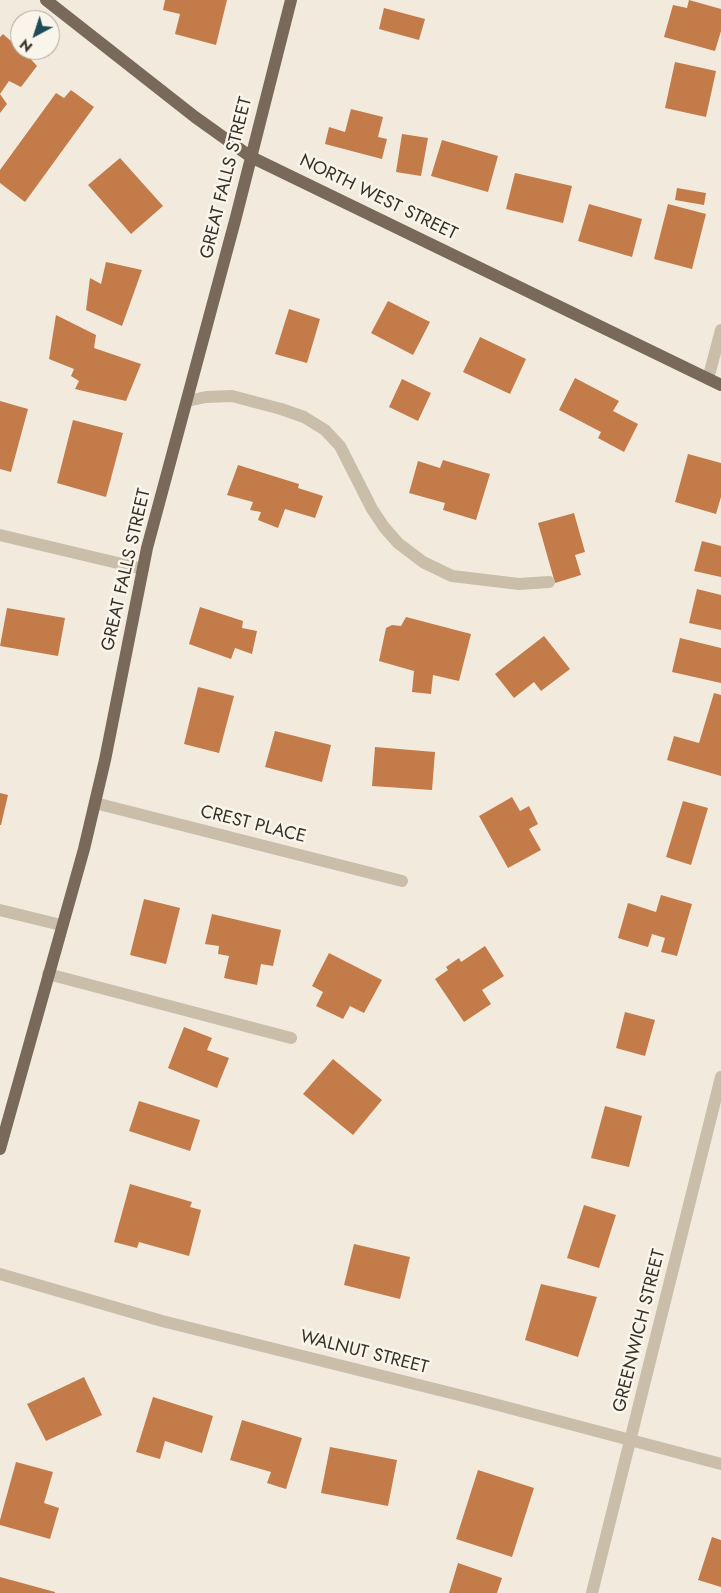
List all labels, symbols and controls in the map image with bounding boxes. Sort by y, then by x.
north arrow [10,10,60,60]
text: N [15,34,37,57]
street label: GREAT FALLS STREET [196,95,258,261]
street label: NORTH WEST STREET [296,150,460,246]
street label: GREAT FALLS STREET [98,487,156,653]
street label: CREST PLACE [198,801,308,849]
street label: GREENWICH STREET [609,1247,671,1415]
street label: WALNUT STREET [298,1327,430,1379]

